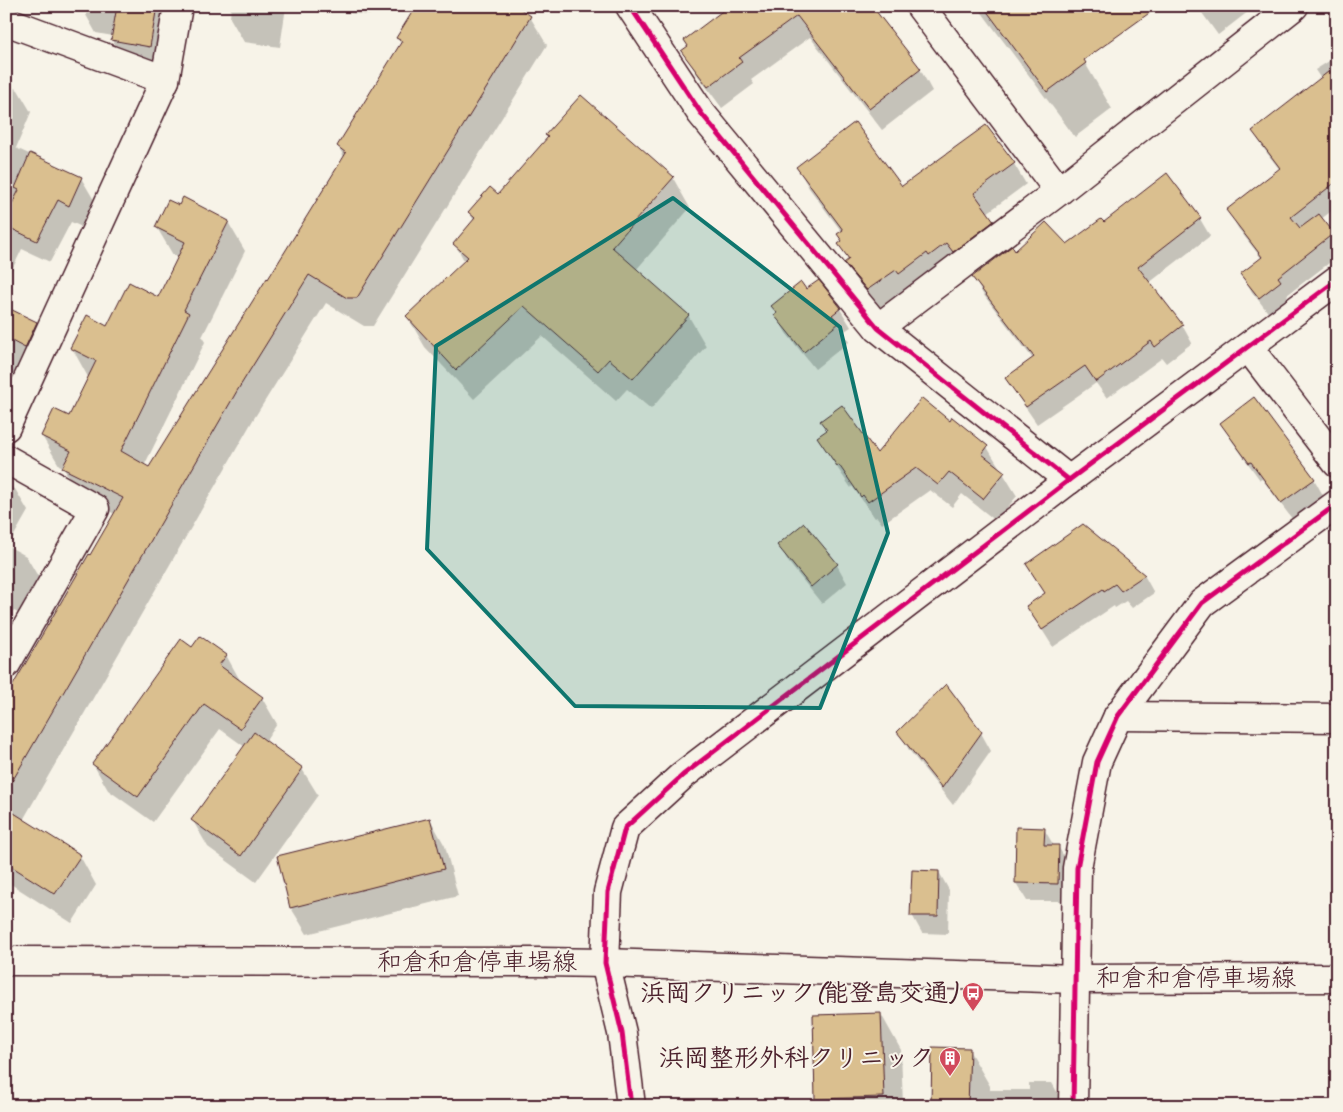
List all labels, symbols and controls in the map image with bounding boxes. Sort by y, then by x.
street label: 和倉和倉停車場線 [377,946,577,978]
street label: 和倉和倉停車場線 [1096,962,1296,994]
place label: 浜岡クリニック(能登島交通) [640,977,959,1009]
bus stop icon: 浜岡クリニック(能登島交通) [961,981,985,1012]
place label: 浜岡整形外科クリニック [659,1042,934,1074]
building icon: 浜岡整形外科クリニック [938,1046,962,1077]

